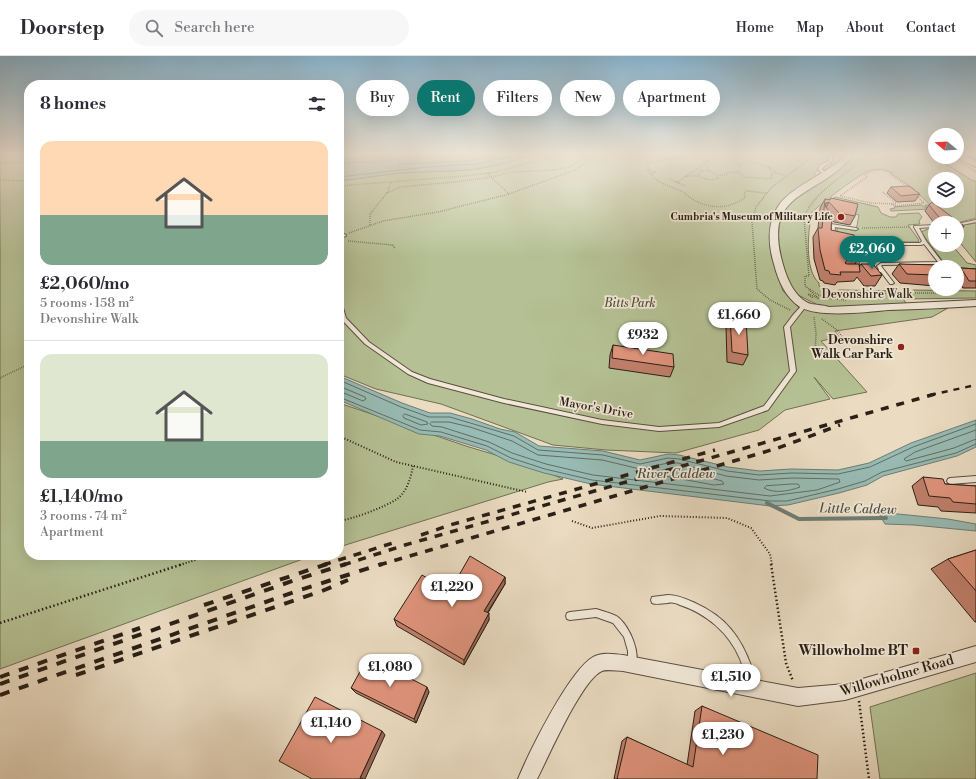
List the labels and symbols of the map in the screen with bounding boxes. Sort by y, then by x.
north arrow [928,128,964,164]
place label: Cumbria's Museum of Military Life [671,211,834,223]
marker: Cumbria's Museum of Military Life [836,212,846,222]
pin: £2,060 [839,236,905,270]
street label: Devonshire Walk [822,287,913,302]
park label: Bitts Park [603,296,656,311]
pin: £1,660 [706,302,772,336]
pin: £932 [619,322,667,356]
place label: Devonshire Walk Car Park [810,333,894,362]
marker: Devonshire Walk Car Park [896,342,906,352]
street label: Mayor's Drive [558,394,634,422]
water label: River Caldew [636,466,715,482]
water label: Little Caldew [818,500,897,518]
pin: £1,220 [419,574,485,608]
place label: Willowholme BT [797,642,908,660]
marker: Willowholme BT [911,646,921,656]
street label: Willowholme Road [837,651,956,701]
pin: £1,080 [357,654,423,688]
pin: £1,510 [698,664,764,698]
pin: £1,140 [298,710,364,744]
pin: £1,230 [690,722,756,756]

